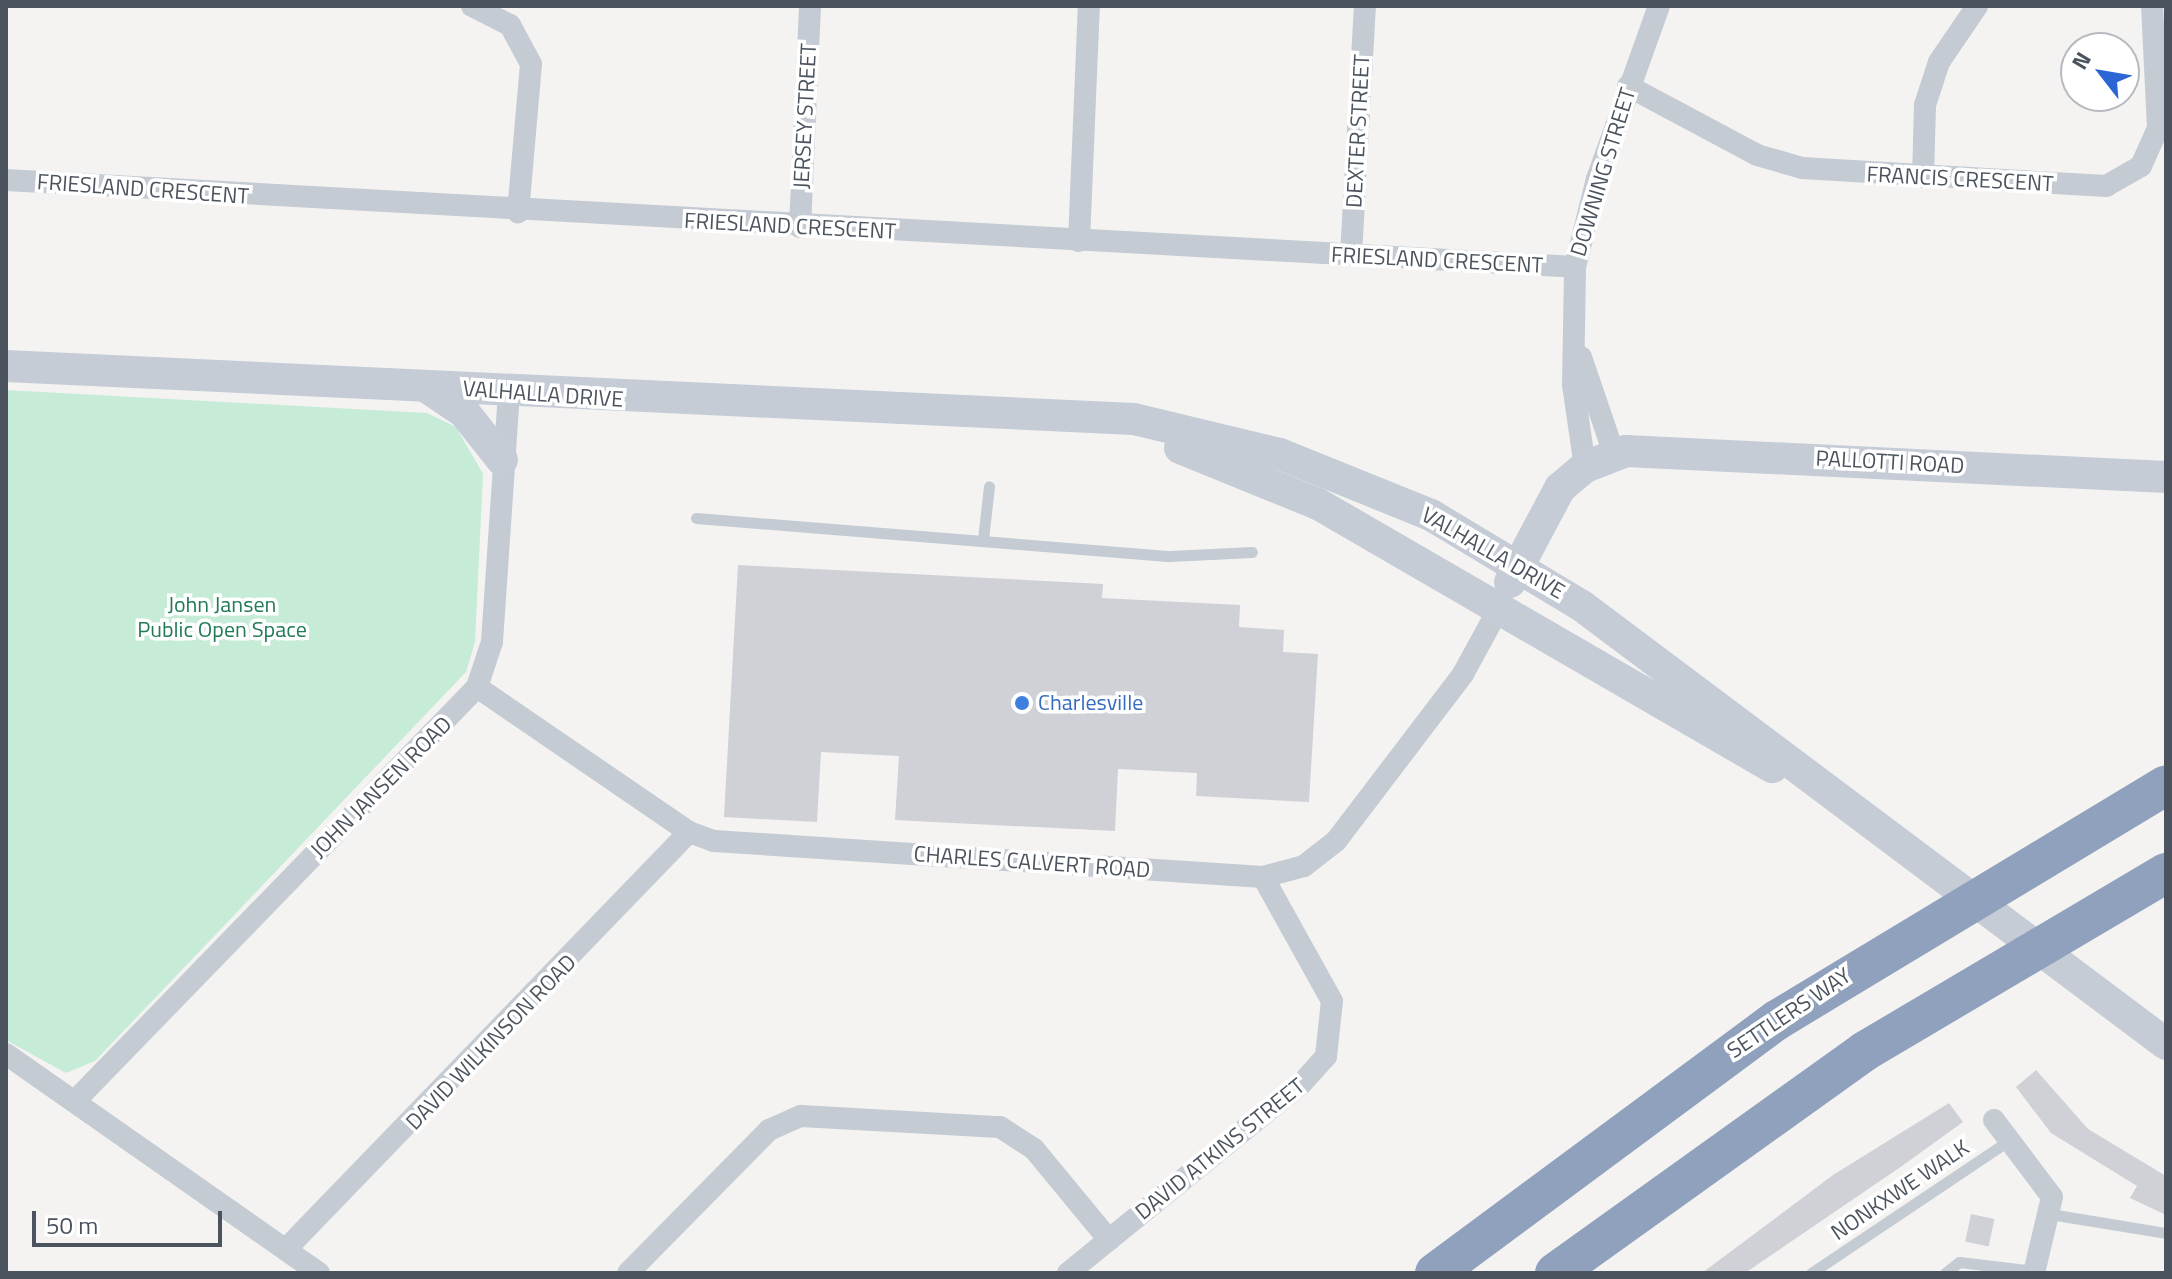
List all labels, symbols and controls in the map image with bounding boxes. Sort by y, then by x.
north arrow [2060,32,2140,112]
street label: JERSEY STREET [788,43,822,189]
text: N [2063,45,2100,76]
street label: DEXTER STREET [1341,54,1375,208]
street label: DOWNING STREET [1565,85,1641,259]
street label: FRANCIS CRESCENT [1866,161,2054,197]
street label: FRIESLAND CRESCENT [36,168,250,210]
street label: FRIESLAND CRESCENT [683,207,897,245]
street label: FRIESLAND CRESCENT [1330,241,1544,279]
street label: VALHALLA DRIVE [462,375,624,413]
street label: PALLOTTI ROAD [1815,445,1965,479]
street label: VALHALLA DRIVE [1417,501,1569,605]
park label: John Jansen Public Open Space [137,591,307,642]
place label: Charlesville [1038,690,1143,716]
marker: Charlesville [1013,694,1031,712]
street label: JOHN JANSEN ROAD [305,711,457,863]
street label: CHARLES CALVERT ROAD [913,841,1151,883]
street label: DAVID WILKINSON ROAD [401,949,581,1135]
street label: SETTLERS WAY [1722,962,1856,1064]
street label: DAVID ATKINS STREET [1130,1073,1310,1225]
street label: NONKXWE WALK [1826,1134,1974,1246]
scale bar [36,1195,226,1245]
text: 50 m [46,1207,98,1243]

